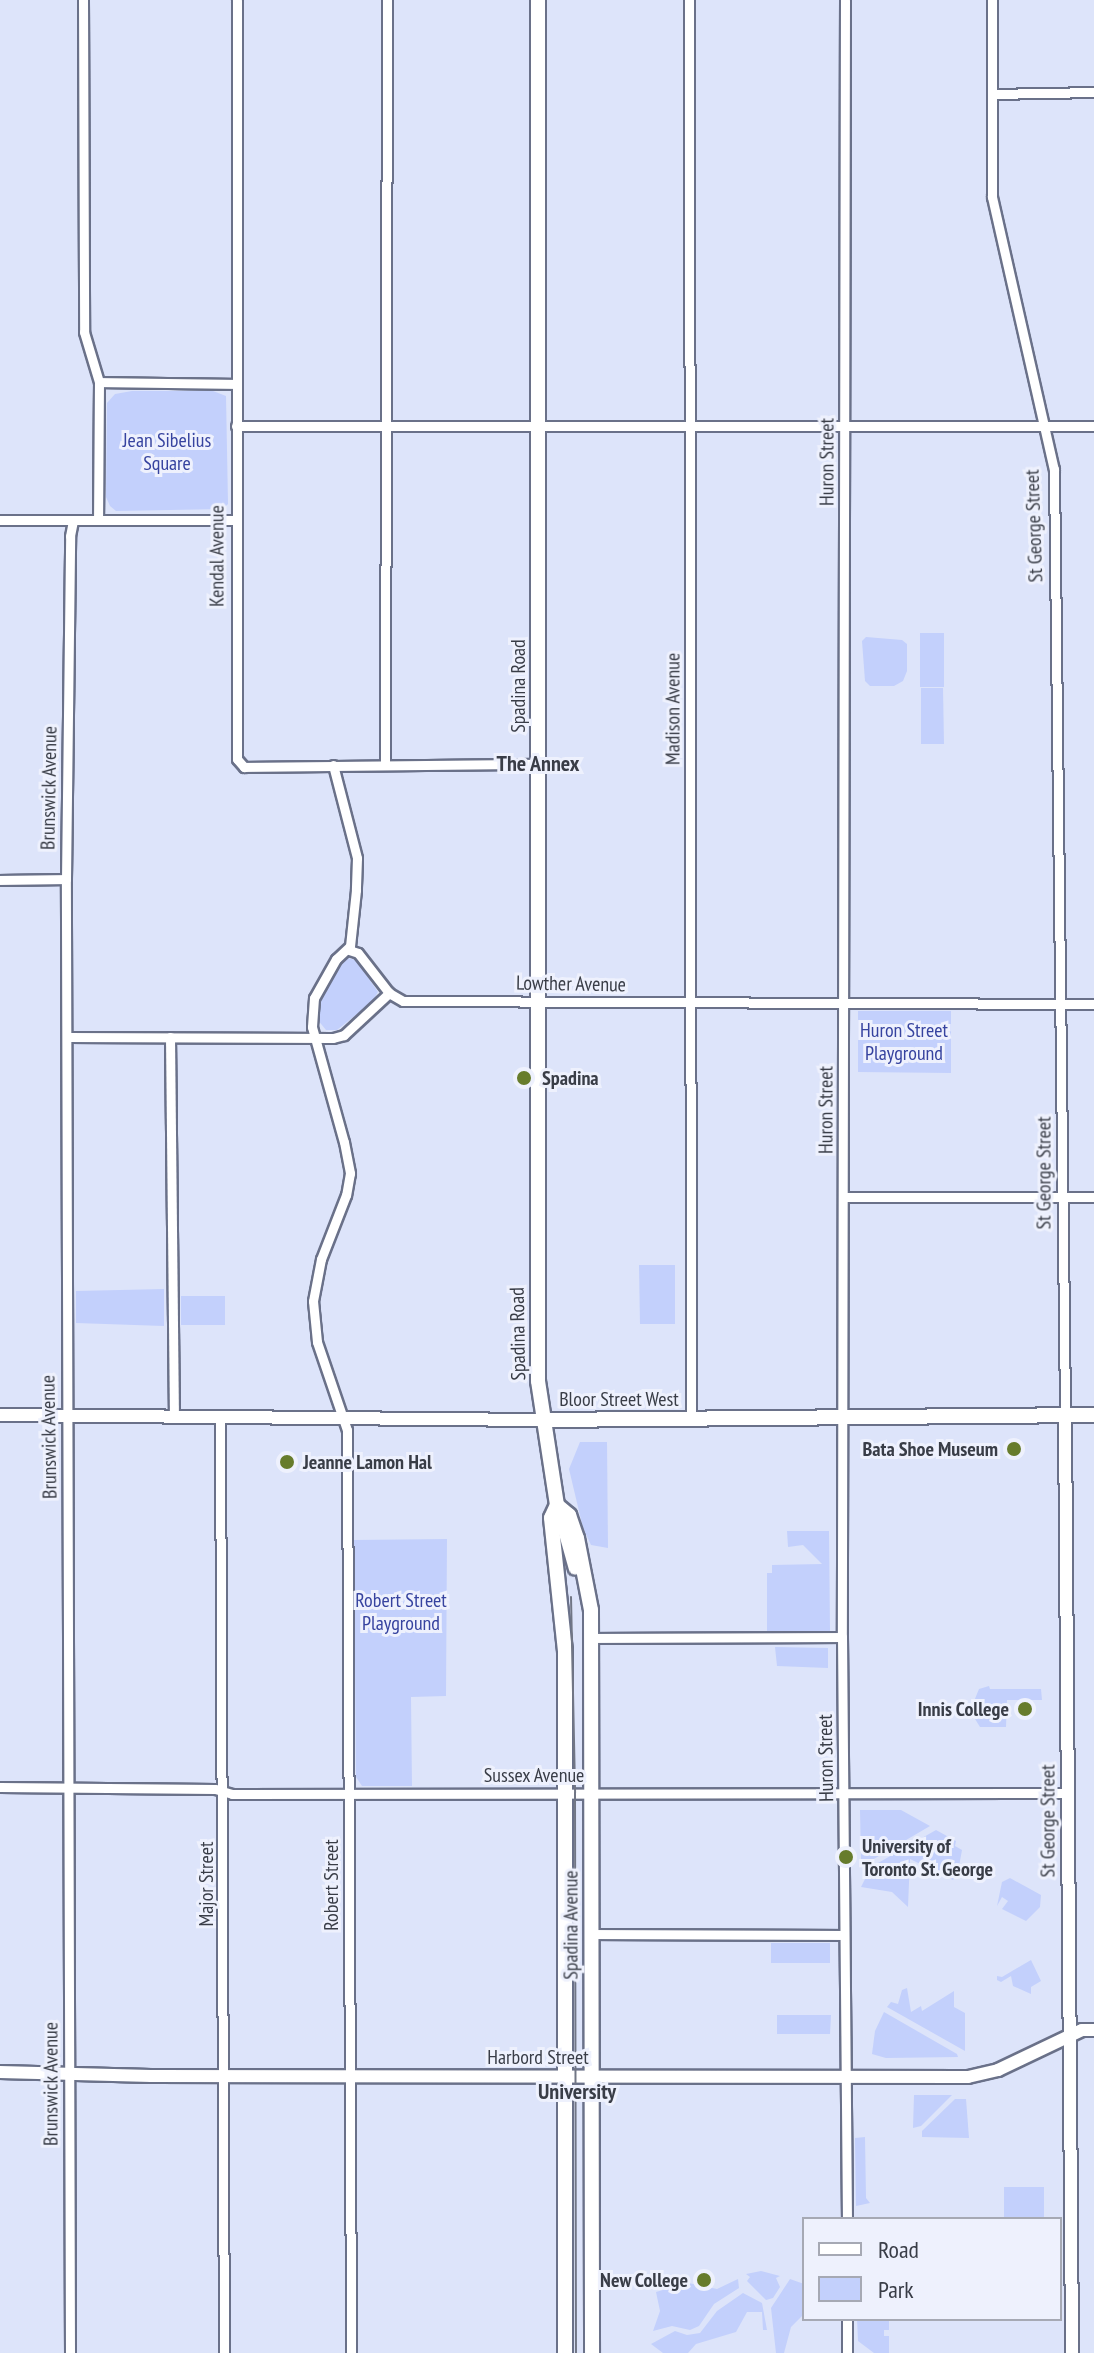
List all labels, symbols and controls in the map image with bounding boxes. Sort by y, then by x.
street label: Huron Street [815,418,839,506]
park label: Jean Sibelius Square [123,428,211,475]
street label: St George Street [1020,469,1048,583]
street label: Kendal Avenue [205,505,229,607]
street label: Spadina Road [506,639,530,733]
street label: Madison Avenue [661,653,685,765]
street label: Brunswick Avenue [36,725,62,851]
district label: The Annex [496,751,580,777]
street label: Lowther Avenue [516,971,626,997]
park label: Huron Street Playground [860,1018,948,1065]
place label: Spadina [542,1066,599,1090]
street label: Huron Street [814,1066,838,1154]
marker: Spadina [513,1067,535,1089]
street label: St George Street [1032,1117,1056,1229]
street label: Spadina Road [505,1287,531,1381]
street label: Brunswick Avenue [36,1374,62,1500]
street label: Bloor Street West [559,1387,679,1411]
place label: Bata Shoe Museum [863,1437,998,1461]
marker: Bata Shoe Museum [1005,1440,1023,1458]
place label: Jeanne Lamon Hal [303,1450,432,1474]
marker: Jeanne Lamon Hal [278,1453,296,1471]
park label: Robert Street Playground [355,1588,447,1635]
place label: Innis College [918,1697,1009,1721]
marker: Innis College [1016,1700,1034,1718]
street label: Huron Street [813,1714,839,1802]
street label: Sussex Avenue [483,1763,585,1787]
street label: St George Street [1036,1765,1060,1877]
place label: University of Toronto St. George [862,1834,995,1881]
street label: Robert Street [319,1839,343,1931]
street label: Major Street [194,1842,218,1926]
marker: University of Toronto St. George [837,1848,855,1866]
street label: Spadina Avenue [559,1870,583,1980]
street label: Brunswick Avenue [39,2022,63,2146]
street label: Harbord Street [487,2045,589,2069]
district label: University [538,2079,616,2105]
legend [802,2217,1062,2321]
text: Road [878,2234,919,2265]
place label: New College [599,2268,688,2292]
marker: New College [695,2271,713,2289]
text: Park [878,2274,914,2305]

